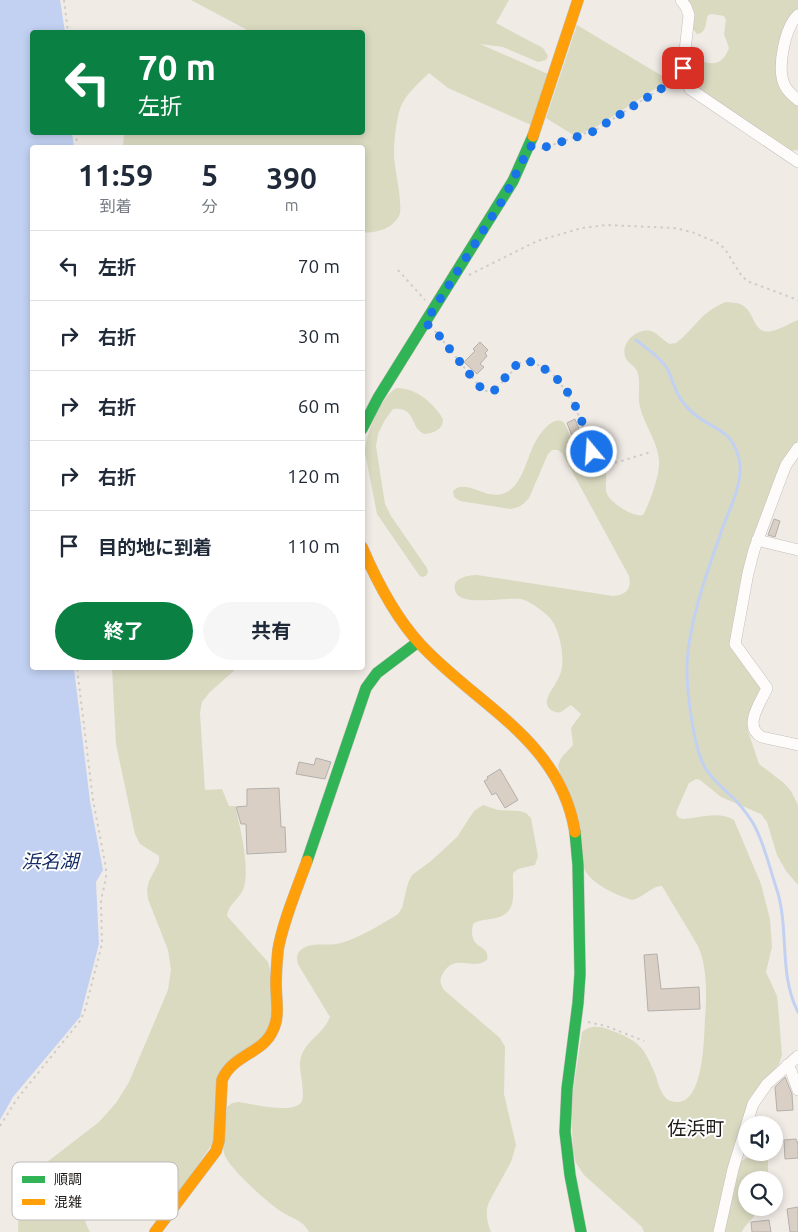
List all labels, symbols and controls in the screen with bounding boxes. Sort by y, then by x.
text: 70 m [138,47,216,87]
pin [662,47,704,89]
icon: left [55,50,120,115]
icon: arrive [669,54,697,82]
text: 左折 [138,93,182,118]
text: 11:59 [78,158,153,192]
text: 5 [201,158,218,192]
text: 390 [266,161,317,195]
text: m [285,196,298,214]
text: 到着 [100,197,132,215]
text: 分 [202,197,218,215]
icon: left [55,252,83,280]
text: 70 m [298,255,340,277]
text: 左折 [98,256,136,278]
icon: right [55,322,83,350]
text: 30 m [298,325,340,347]
text: 右折 [98,326,136,348]
icon: right [55,392,83,420]
text: 60 m [298,395,340,417]
text: 右折 [98,396,136,418]
position arrow [565,425,617,477]
icon: right [55,462,83,490]
text: 120 m [287,465,340,487]
text: 右折 [98,466,136,488]
icon: arrive [55,532,83,560]
text: 110 m [287,535,340,557]
text: 目的地に到着 [98,536,212,558]
button: 終了 [55,602,193,660]
button: 共有 [203,602,340,660]
water label: 浜名湖 [21,850,81,872]
map controls [738,1116,783,1216]
button: sound [738,1116,783,1161]
district label: 佐浜町 [667,1117,725,1139]
legend [12,1162,178,1220]
text: 順調 [54,1171,82,1187]
button: search [738,1171,783,1216]
text: 混雑 [54,1194,82,1210]

